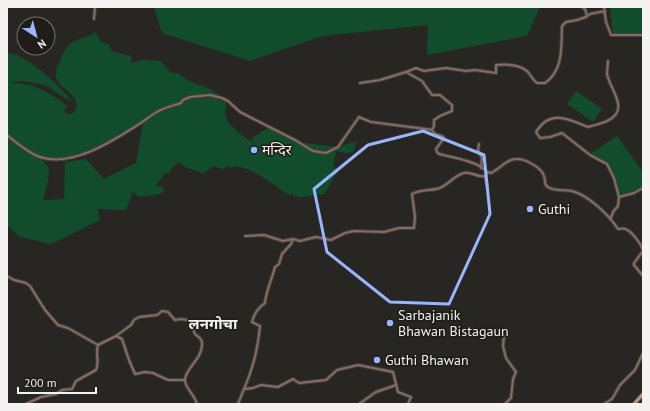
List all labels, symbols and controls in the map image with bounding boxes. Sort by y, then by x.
north arrow [16,16,56,56]
text: N [35,36,49,52]
place label: मन्दिर [262,141,292,159]
marker: मन्दिर [249,145,259,155]
place label: Guthi [538,200,570,218]
marker: Guthi [525,204,535,214]
place label: Sarbajanik Bhawan Bistagaun [398,306,509,340]
district label: लनगोचा [189,314,238,333]
marker: Sarbajanik Bhawan Bistagaun [385,318,395,328]
place label: Guthi Bhawan [385,351,469,369]
marker: Guthi Bhawan [372,355,382,365]
scale bar [18,369,96,395]
text: 200 m [24,375,57,390]

